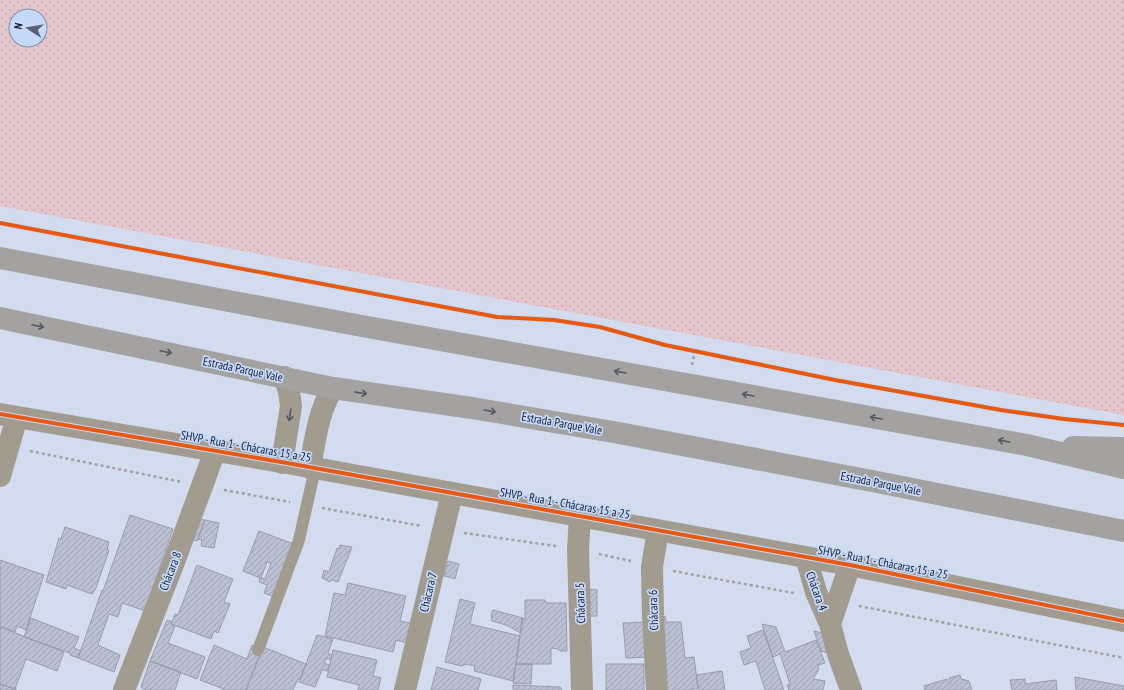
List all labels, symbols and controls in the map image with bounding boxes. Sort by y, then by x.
north arrow [8,8,48,48]
text: N [11,22,26,30]
one-way arrow [31,322,44,330]
one-way arrow [159,349,172,357]
street label: Estrada Parque Vale [202,353,284,385]
one-way arrow [614,368,627,376]
one-way arrow [354,389,367,397]
one-way arrow [742,391,755,399]
one-way arrow [483,407,496,415]
one-way arrow [286,408,294,421]
street label: Estrada Parque Vale [521,409,603,437]
one-way arrow [870,414,883,422]
street label: SHVP - Rua 1 - Chácaras 15 a 25 [180,427,312,465]
one-way arrow [998,437,1011,445]
street label: Estrada Parque Vale [840,468,922,498]
street label: SHVP - Rua 1 - Chácaras 15 a 25 [499,484,631,522]
street label: SHVP - Rua 1 - Chácaras 15 a 25 [817,542,949,582]
street label: Chácara 8 [156,549,184,593]
street label: Chácara 4 [803,569,831,613]
street label: Chácara 7 [416,570,440,614]
street label: Chácara 5 [572,582,588,624]
street label: Chácara 6 [645,589,661,631]

